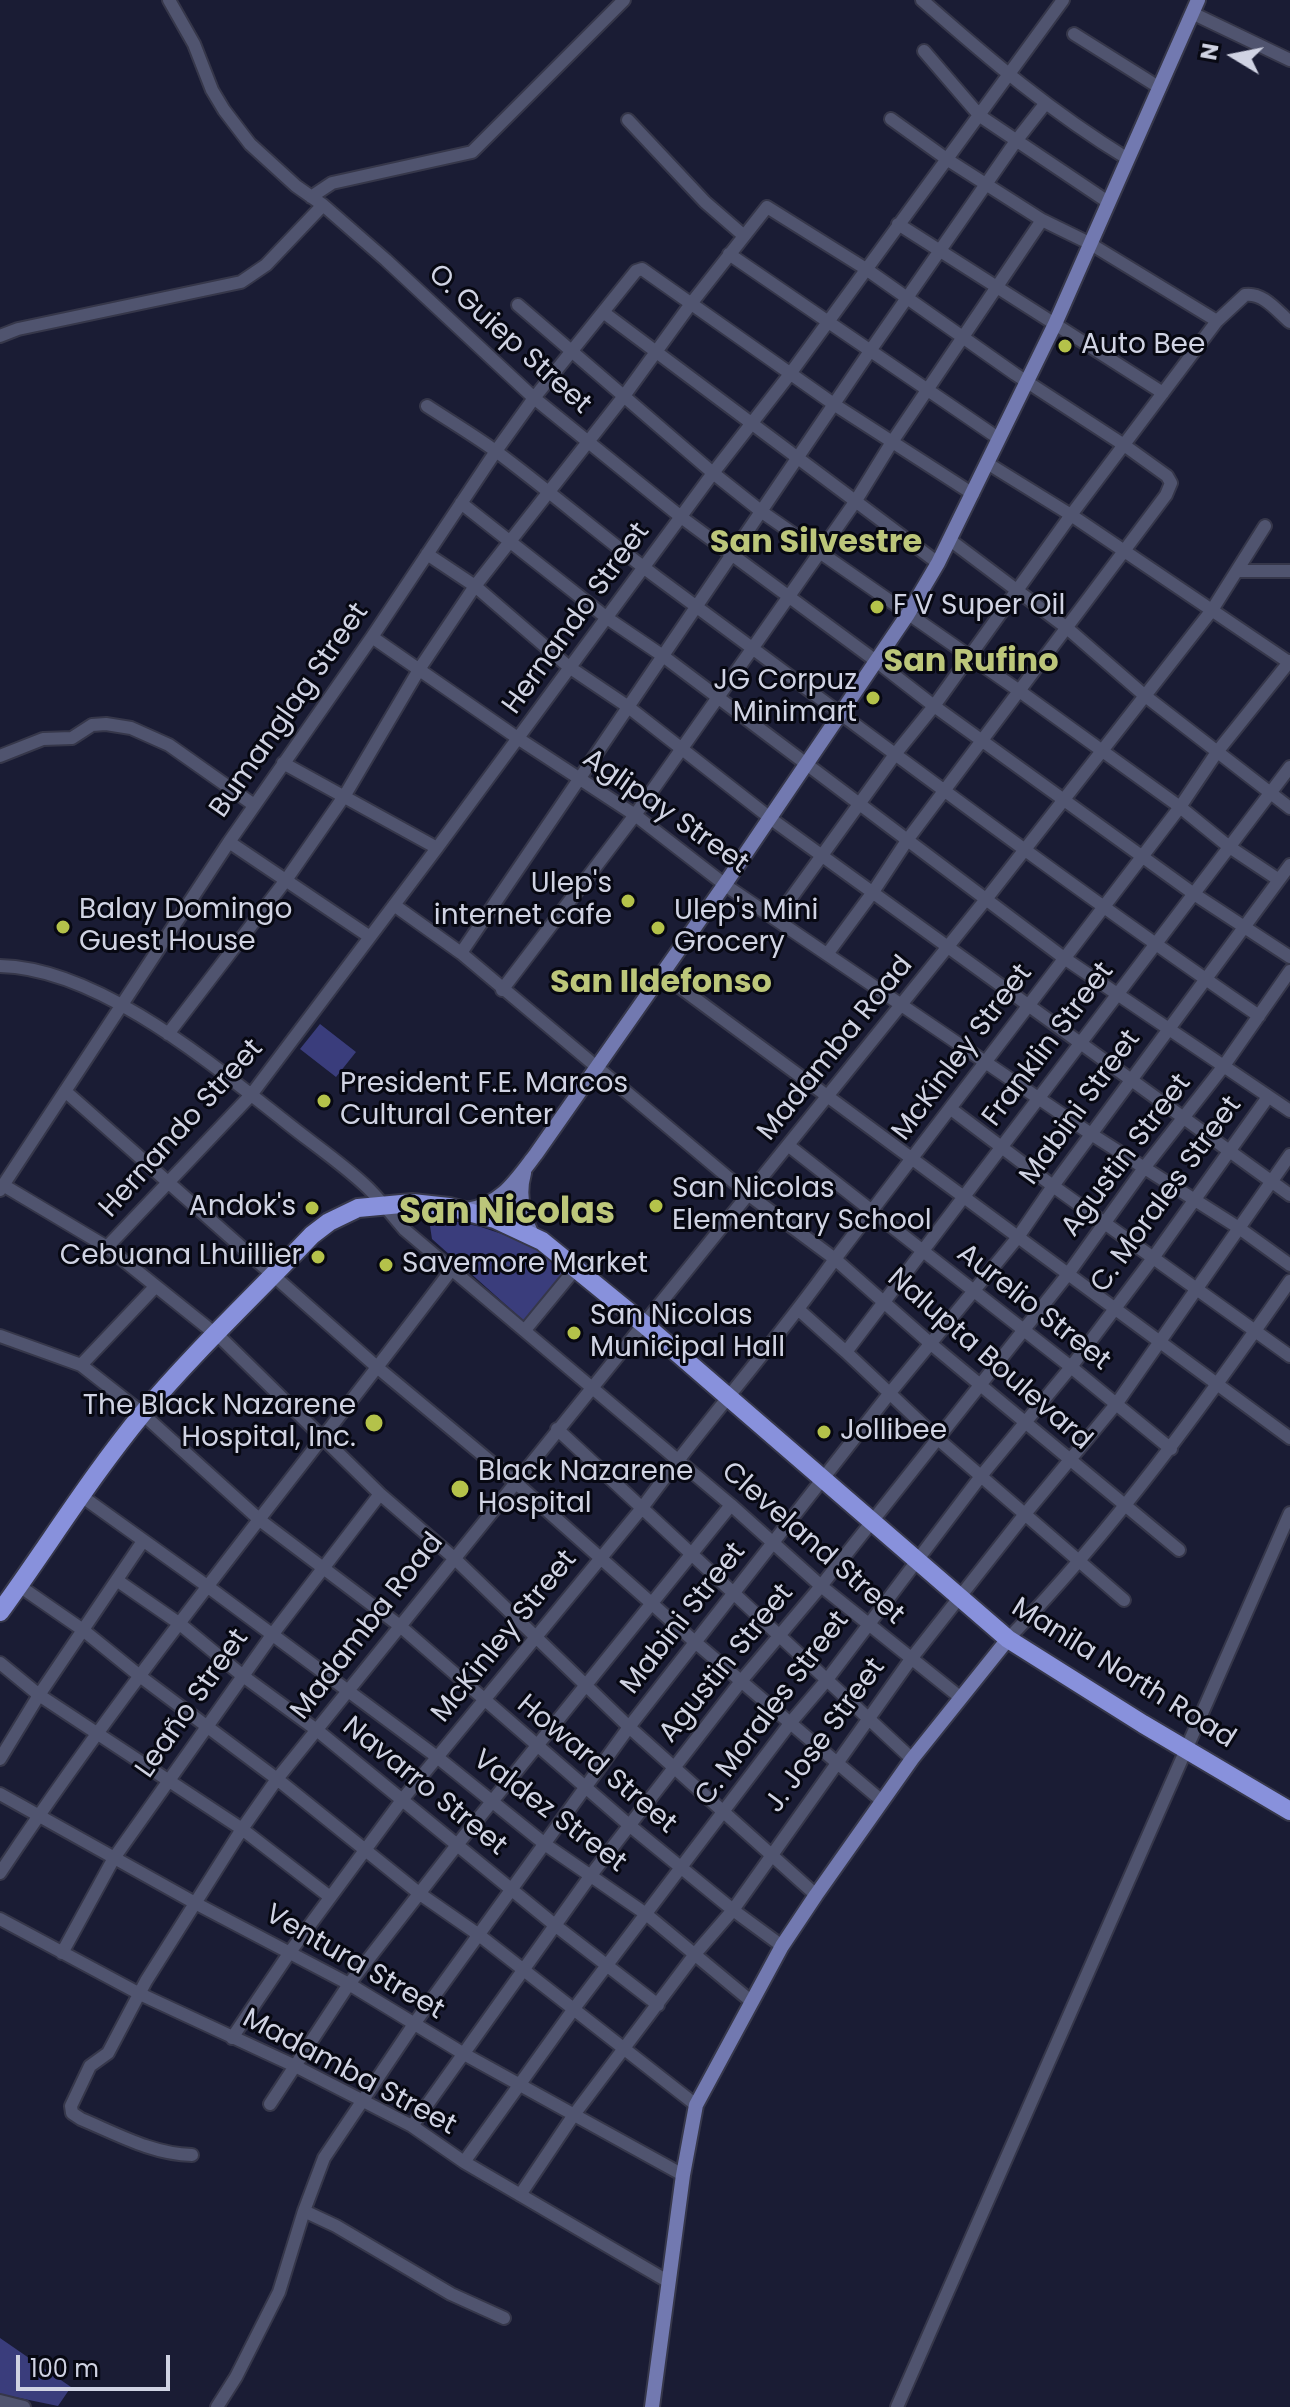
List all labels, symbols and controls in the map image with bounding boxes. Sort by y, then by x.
north arrow [1194,16,1274,96]
text: N [1193,41,1227,63]
street label: O. Guiep Street [421,258,597,422]
place label: Auto Bee [1081,329,1205,363]
marker: Auto Bee [1056,337,1074,355]
street label: Hernando Street [496,517,658,721]
district label: San Silvestre [710,525,922,563]
place label: F V Super Oil [893,590,1065,624]
street label: Bumanglag Street [203,597,377,825]
marker: F V Super Oil [868,598,886,616]
district label: San Rufino [883,644,1059,682]
place label: JG Corpuz Minimart [713,665,857,731]
marker: JG Corpuz Minimart [864,689,882,707]
street label: Aglipay Street [576,742,754,882]
place label: Ulep's internet cafe [434,868,612,934]
marker: Ulep's internet cafe [619,892,637,910]
place label: Balay Domingo Guest House [79,894,292,960]
place label: Ulep's Mini Grocery [674,895,818,961]
marker: Balay Domingo Guest House [54,918,72,936]
marker: Ulep's Mini Grocery [649,919,667,937]
street label: Madamba Road [751,950,921,1148]
street label: Franklin Street [976,956,1122,1134]
street label: McKinley Street [886,958,1040,1148]
district label: San Ildefonso [550,965,772,1003]
street label: Mabini Street [1014,1024,1148,1192]
street label: Hernando Street [93,1033,271,1225]
place label: President F.E. Marcos Cultural Center [340,1068,628,1134]
street label: Agustin Street [1055,1068,1199,1244]
street label: C. Morales Street [1084,1090,1250,1300]
marker: President F.E. Marcos Cultural Center [315,1092,333,1110]
place label: San Nicolas Elementary School [672,1173,932,1239]
place label: Andok's [189,1191,296,1225]
district label: San Nicolas [399,1192,615,1236]
marker: San Nicolas Elementary School [647,1197,665,1215]
marker: Andok's [303,1199,321,1217]
street label: Aurelio Street [949,1238,1117,1378]
place label: Cebuana Lhuillier [60,1240,302,1274]
marker: Cebuana Lhuillier [309,1248,327,1266]
place label: Savemore Market [402,1248,648,1282]
marker: Savemore Market [377,1256,395,1274]
street label: Nalupta Boulevard [880,1262,1098,1458]
place label: San Nicolas Municipal Hall [590,1300,785,1366]
marker: San Nicolas Municipal Hall [565,1324,583,1342]
place label: The Black Nazarene Hospital, Inc. [83,1390,356,1456]
marker: The Black Nazarene Hospital, Inc. [363,1412,385,1434]
place label: Jollibee [840,1415,947,1449]
marker: Jollibee [815,1423,833,1441]
place label: Black Nazarene Hospital [478,1456,693,1522]
street label: Cleveland Street [714,1456,910,1632]
marker: Black Nazarene Hospital [449,1478,471,1500]
street label: Madamba Road [285,1527,451,1727]
street label: Mabini Street [614,1537,754,1701]
street label: McKinley Street [425,1544,585,1730]
street label: Agustin Street [653,1578,801,1750]
street label: Manila North Road [1005,1592,1241,1756]
street label: C. Morales Street [689,1605,857,1813]
street label: Leaño Street [129,1623,257,1785]
street label: J. Jose Street [759,1652,893,1820]
street label: Howard Street [509,1688,683,1842]
street label: Navarro Street [335,1711,513,1863]
street label: Valdez Street [466,1743,632,1881]
street label: Ventura Street [258,1898,450,2028]
street label: Madamba Street [236,2003,462,2143]
scale bar [20,2339,174,2389]
text: 100 m [30,2352,99,2385]

